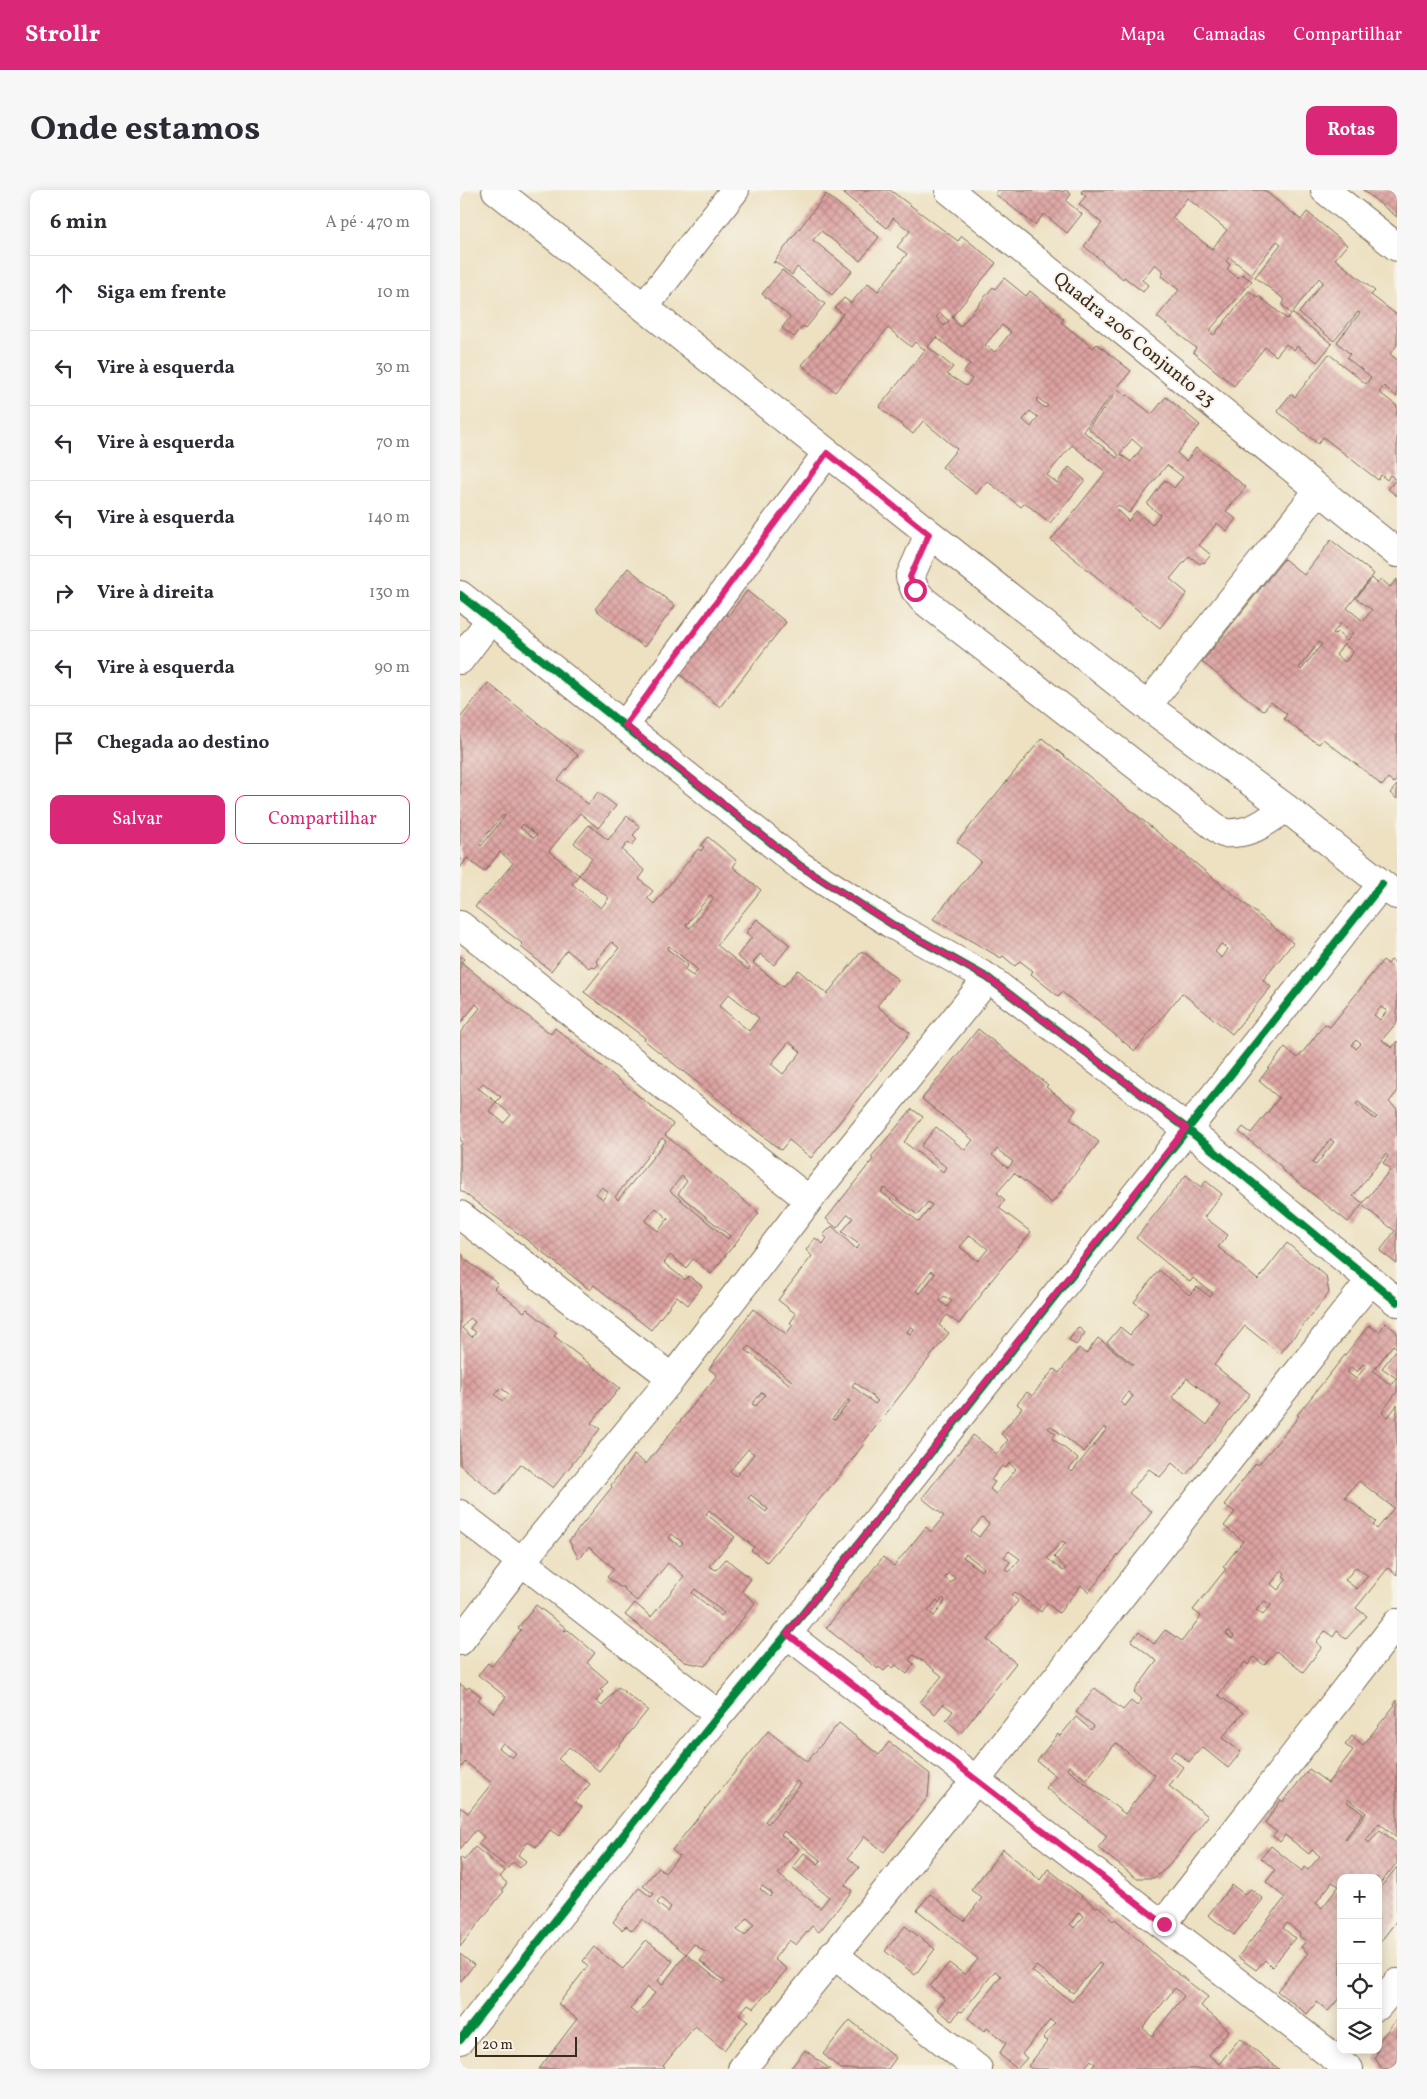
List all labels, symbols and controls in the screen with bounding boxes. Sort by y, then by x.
text: Strollr [25,18,100,52]
text: Mapa [1120,23,1165,48]
text: Camadas [1193,23,1266,48]
text: Compartilhar [1294,23,1402,48]
text: Onde estamos [30,106,260,154]
button: Rotas [1306,106,1397,155]
text: 6 min [50,208,107,237]
text: A pé · 470 m [326,212,410,234]
street label: Quadra 206 Conjunto 23 [1047,266,1221,414]
icon: ahead [50,279,78,307]
text: Siga em frente [97,280,226,306]
text: 10 m [377,282,410,304]
icon: left [50,354,78,382]
text: Vire à esquerda [97,355,235,381]
text: 30 m [375,357,410,379]
icon: left [50,429,78,457]
text: Vire à esquerda [97,430,235,456]
text: 70 m [376,432,410,454]
icon: left [50,504,78,532]
text: Vire à esquerda [97,505,235,531]
text: 140 m [368,507,410,529]
icon: right [50,579,78,607]
route start [904,579,927,602]
text: Vire à direita [97,580,214,606]
text: 130 m [369,582,410,604]
icon: left [50,654,78,682]
text: Vire à esquerda [97,655,235,681]
text: 90 m [374,657,410,679]
icon: arrive [50,729,78,757]
text: Chegada ao destino [97,730,269,756]
button: Salvar [50,795,225,844]
button: Compartilhar [235,795,410,844]
map controls [1337,1874,1382,2054]
button: + [1337,1874,1382,1919]
route end [1153,1913,1176,1936]
button: − [1337,1919,1382,1964]
button: locate [1337,1964,1382,2009]
button: layers [1337,2009,1382,2054]
scale bar [475,2034,578,2057]
text: 20 m [482,2036,513,2055]

